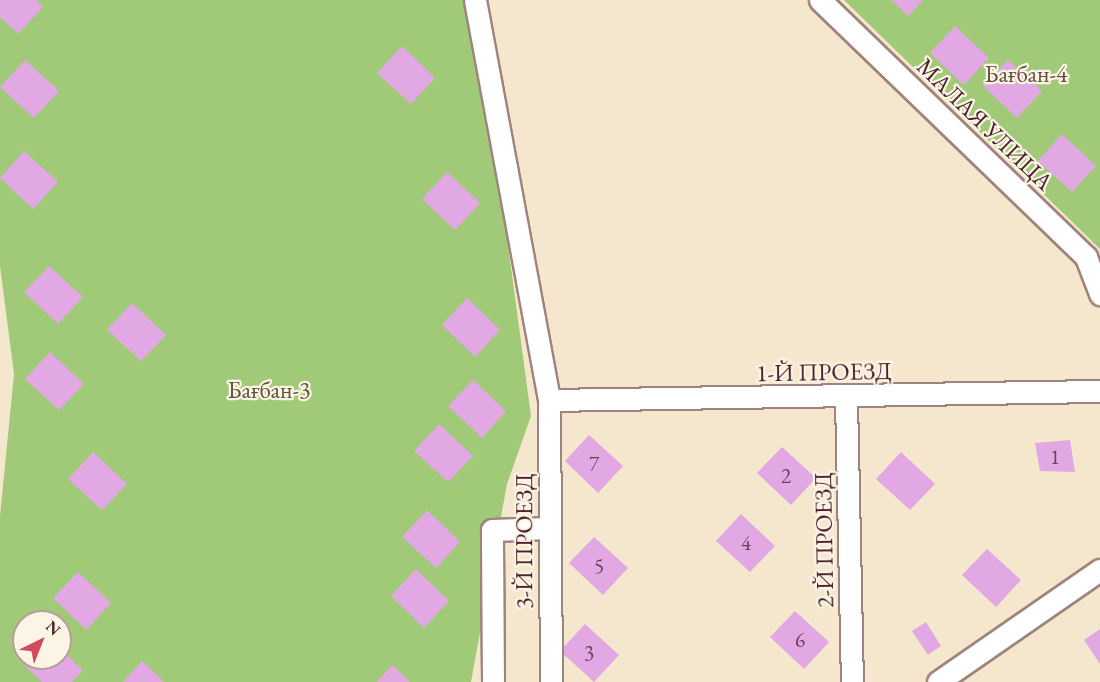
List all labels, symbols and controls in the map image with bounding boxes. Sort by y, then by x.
street label: МАЛАЯ УЛИЦА [911,52,1059,196]
park label: Бағбан-4 [984,60,1068,88]
street label: 1-Й ПРОЕЗД [756,356,892,388]
park label: Бағбан-3 [227,376,311,404]
house number: 1 [1050,444,1060,470]
house number: 7 [589,451,599,477]
house number: 2 [781,463,791,489]
street label: 2-Й ПРОЕЗД [808,472,840,608]
street label: 3-Й ПРОЕЗД [510,473,538,609]
house number: 4 [741,530,751,556]
house number: 5 [594,553,604,579]
north arrow [12,610,72,670]
text: N [41,616,65,640]
house number: 6 [795,627,805,653]
house number: 3 [584,640,594,666]

